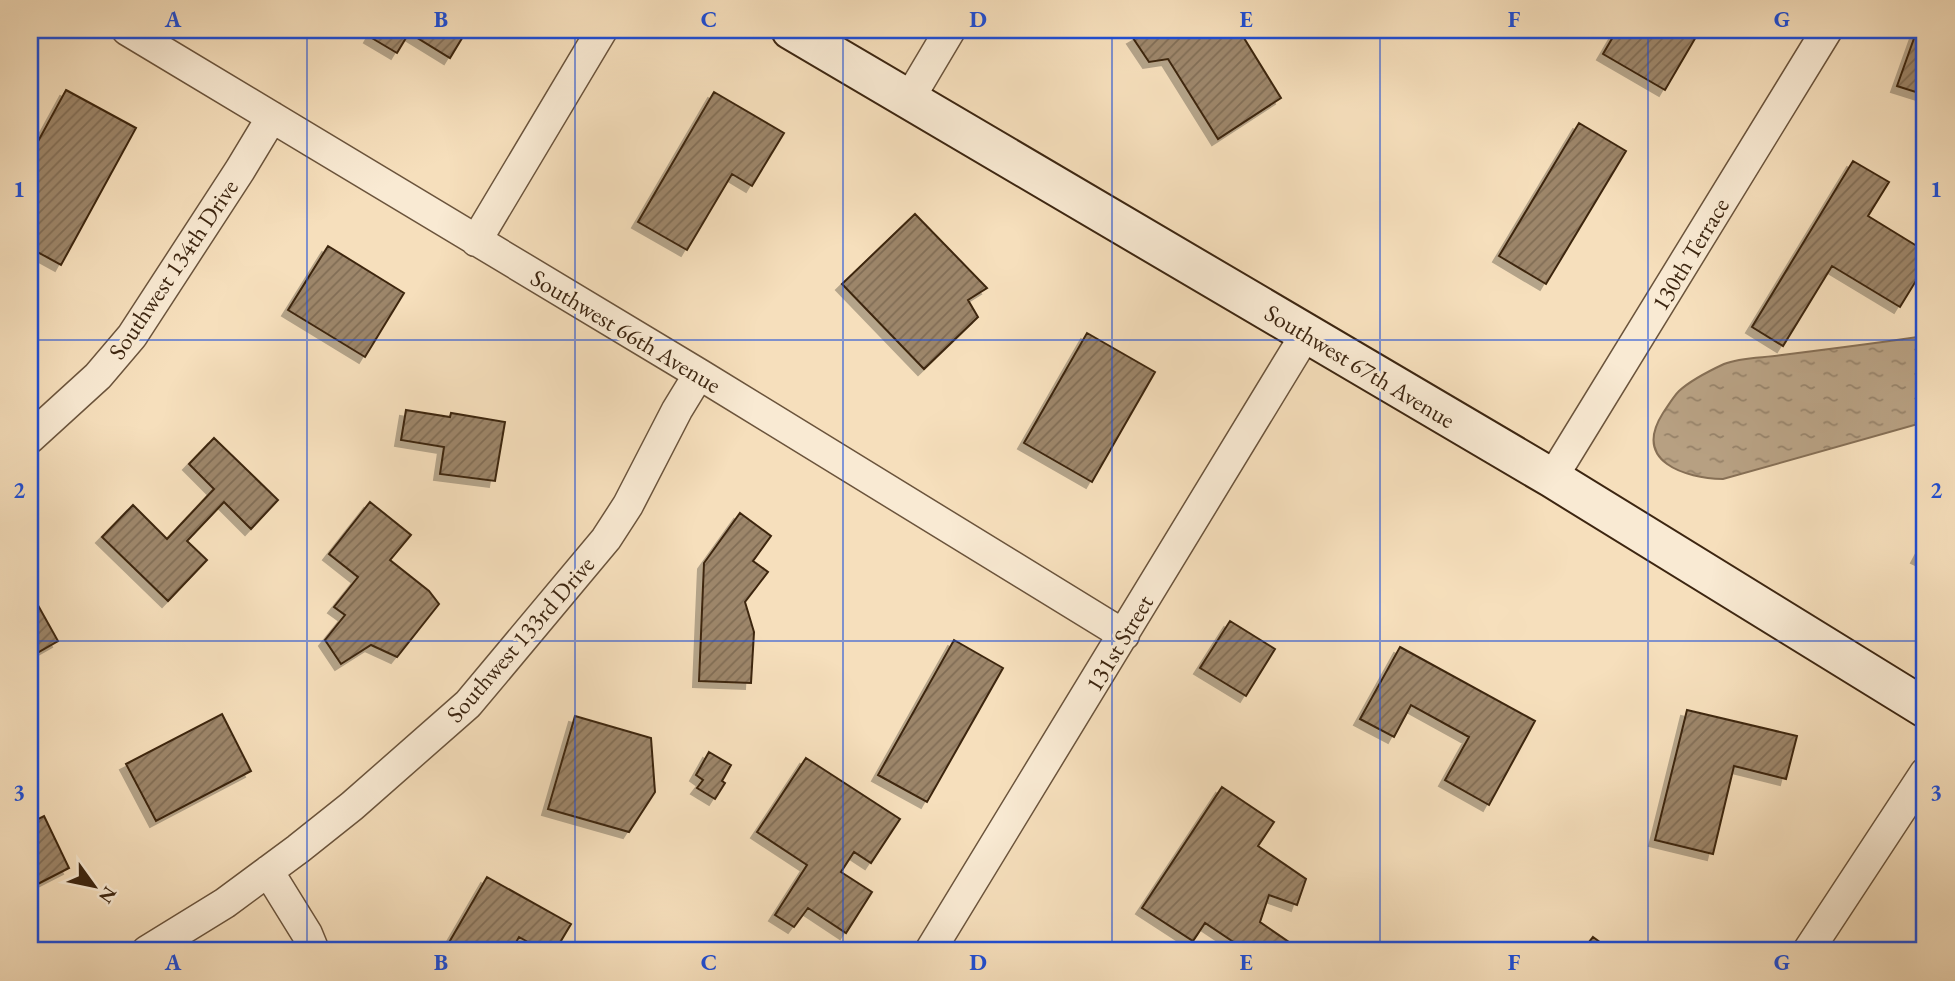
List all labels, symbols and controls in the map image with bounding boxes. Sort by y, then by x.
text: A [164,4,182,34]
text: B [434,4,448,34]
text: C [701,4,717,34]
text: D [969,4,987,34]
text: E [1239,4,1253,34]
text: F [1508,4,1521,34]
text: G [1774,4,1790,34]
street label: Southwest 134th Drive [101,173,245,365]
text: 1 [13,174,25,204]
text: 1 [1930,174,1942,204]
street label: 130th Terrace [1644,192,1736,316]
street label: Southwest 66th Avenue [525,262,727,400]
street label: Southwest 67th Avenue [1259,297,1461,435]
text: 2 [13,475,25,505]
text: 2 [1930,475,1942,505]
street label: Southwest 133rd Drive [439,549,601,729]
street label: 131st Street [1078,589,1160,697]
text: 3 [13,777,25,807]
text: 3 [1930,777,1942,807]
north arrow [60,852,130,922]
text: N [93,882,123,909]
text: A [164,947,182,977]
text: B [434,947,448,977]
text: C [701,947,717,977]
text: D [969,947,987,977]
text: E [1239,947,1253,977]
text: F [1508,947,1521,977]
text: G [1774,947,1790,977]

